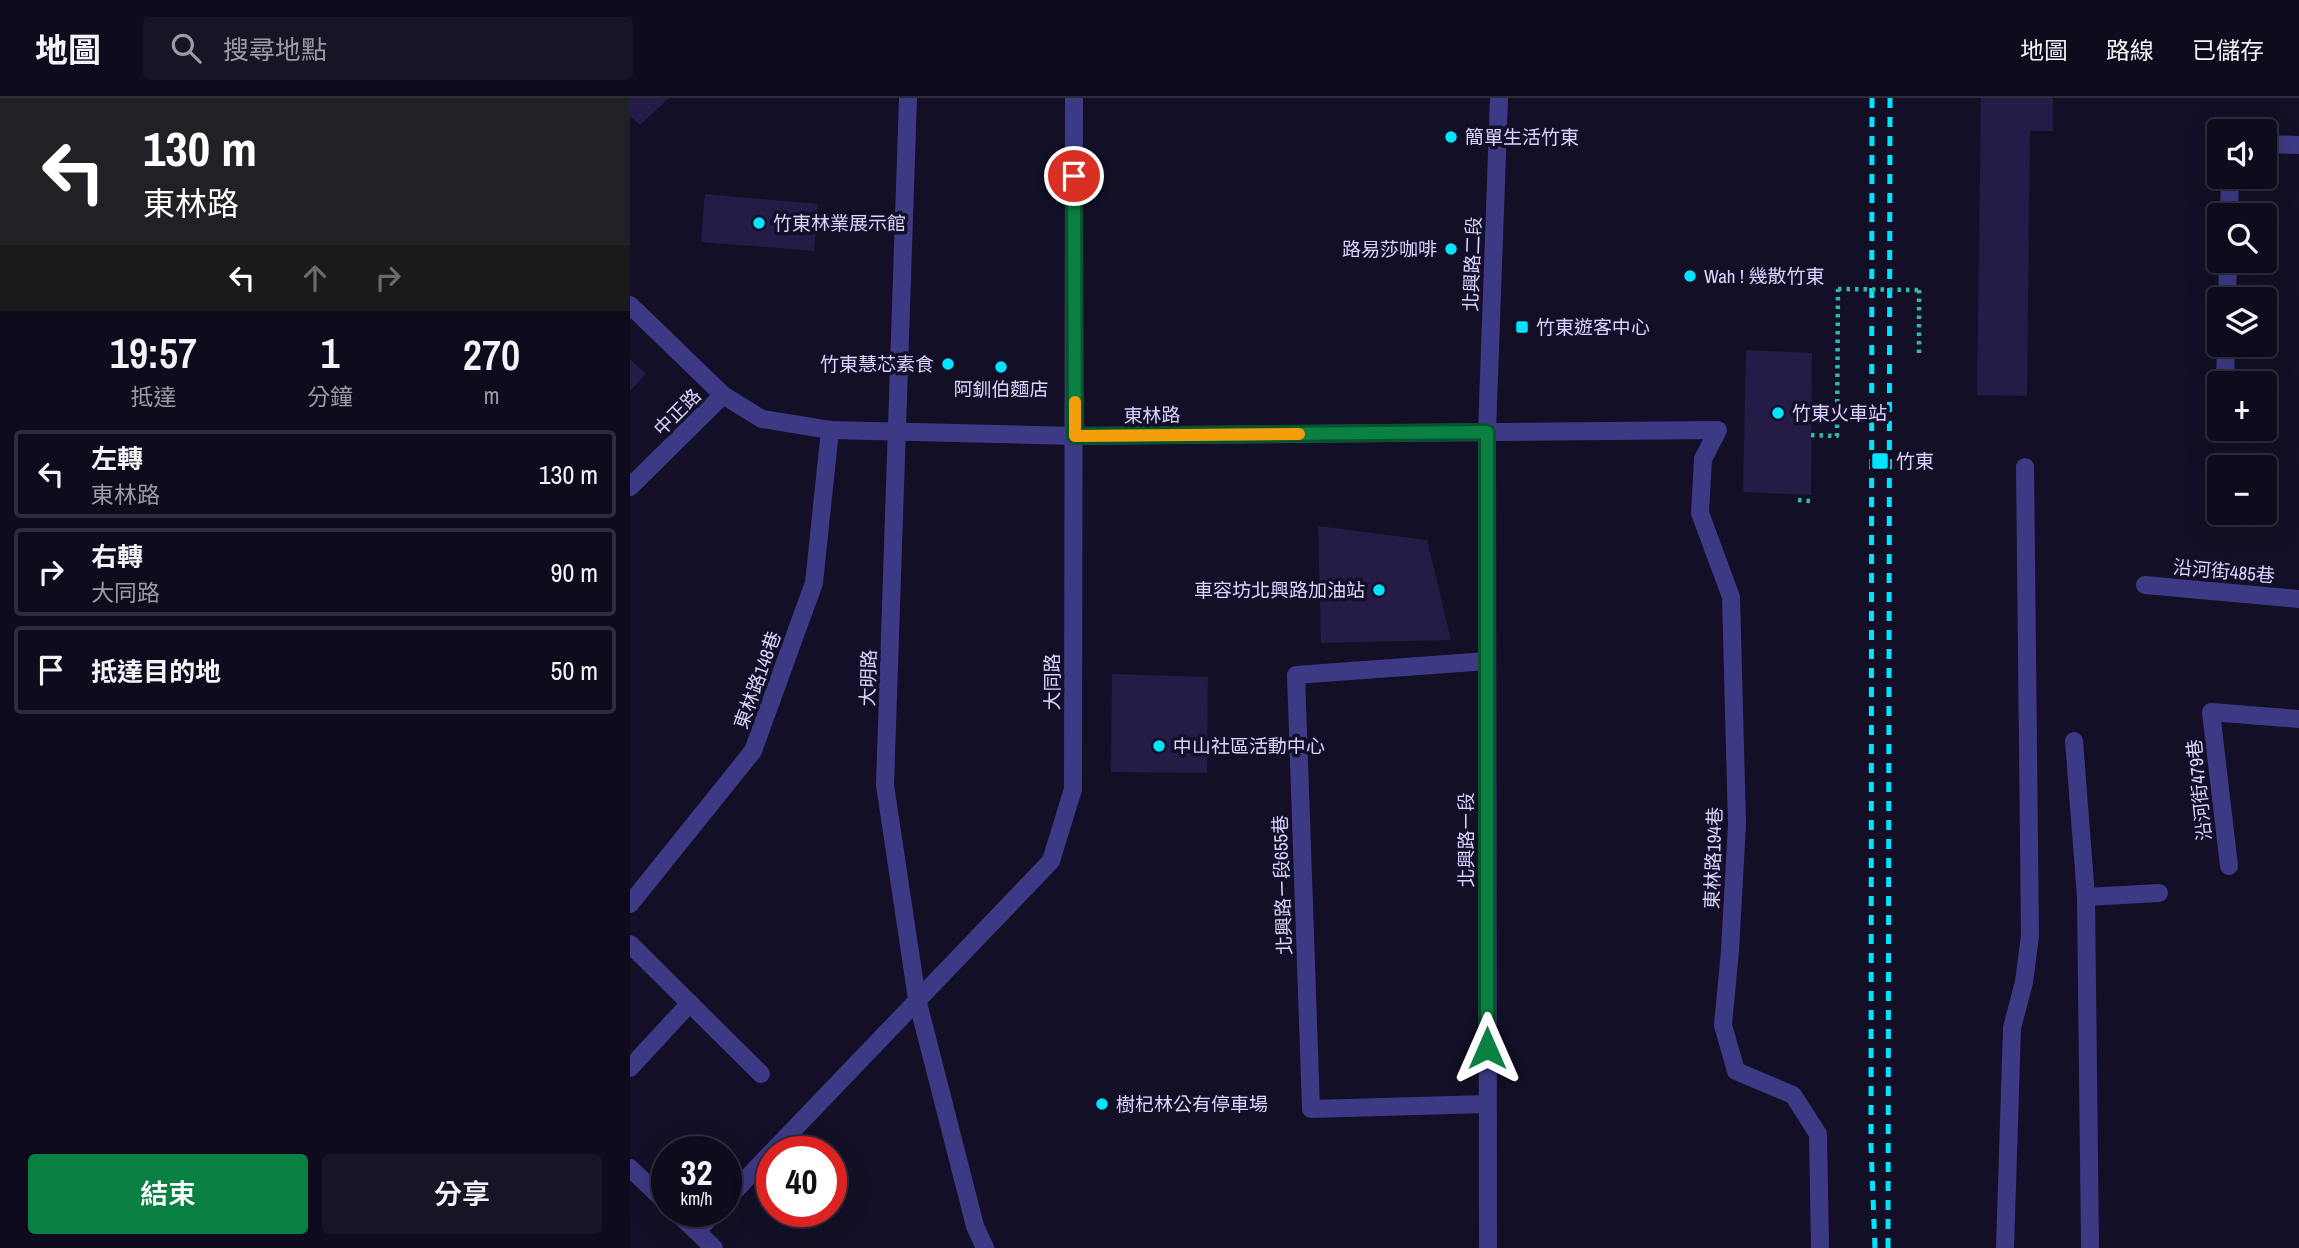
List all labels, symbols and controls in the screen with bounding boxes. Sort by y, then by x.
search box [143,17,633,80]
text: 地圖 [35,28,101,72]
icon: search [167,29,205,67]
text: 搜尋地點 [223,32,327,67]
text: 地圖 [2020,34,2068,66]
text: 路線 [2106,34,2154,66]
text: 已儲存 [2192,34,2264,66]
text: 130 m [143,115,257,181]
map controls [2207,119,2277,525]
button: sound [2207,119,2277,189]
place label: 簡單生活竹東 [1465,124,1579,150]
icon: left [28,126,119,217]
marker: 簡單生活竹東 [1443,129,1459,145]
pin [1044,146,1104,206]
icon: arrive [1055,157,1093,195]
text: 東林路 [143,182,239,225]
button: search [2207,203,2277,273]
place label: 竹東林業展示館 [773,210,906,236]
marker: 竹東林業展示館 [751,215,767,231]
street label: 北興路二段 [1457,216,1487,312]
place label: 路易莎咖啡 [1342,236,1437,262]
marker: 路易莎咖啡 [1443,241,1459,257]
icon: left [223,259,261,297]
icon: ahead [296,259,334,297]
icon: right [369,259,407,297]
place label: Wah ! 幾散竹東 [1704,263,1824,289]
marker: Wah ! 幾散竹東 [1682,268,1698,284]
button: layers [2207,287,2277,357]
place label: 竹東遊客中心 [1536,314,1650,340]
marker: 竹東遊客中心 [1514,319,1530,335]
text: 19:57 [110,325,197,381]
text: 1 [320,325,340,381]
text: 270 [463,327,520,383]
place label: 竹東慧芯素食 [820,351,934,377]
marker: 竹東慧芯素食 [940,356,956,372]
marker: 阿釧伯麵店 [993,359,1009,375]
button: + [2207,371,2277,441]
place label: 阿釧伯麵店 [953,376,1049,402]
text: m [484,380,499,411]
text: 抵達 [130,381,176,412]
text: 分鐘 [307,381,353,412]
street label: 中正路 [648,383,706,441]
place label: 竹東火車站 [1792,400,1887,426]
street label: 東林路 [1123,402,1181,428]
marker: 竹東火車站 [1770,405,1786,421]
text: 左轉 [91,441,143,476]
place label: 竹東 [1896,448,1934,474]
marker: 竹東 [1870,451,1890,471]
icon: left [32,455,70,493]
button: − [2207,455,2277,525]
text: 130 m [539,457,598,492]
text: 東林路 [91,479,160,510]
text: 右轉 [91,539,143,574]
icon: right [32,553,70,591]
street label: 沿河街485巷 [2172,554,2276,588]
text: 90 m [551,555,598,590]
text: 大同路 [91,577,160,608]
place label: 車容坊北興路加油站 [1194,577,1365,603]
marker: 車容坊北興路加油站 [1371,582,1387,598]
street label: 東林路148巷 [727,628,787,732]
street label: 大明路 [854,649,882,707]
icon: arrive [32,651,70,689]
text: 50 m [551,653,598,688]
street label: 大同路 [1039,653,1065,711]
text: 抵達目的地 [91,654,221,689]
place label: 中山社區活動中心 [1173,733,1325,759]
marker: 中山社區活動中心 [1151,738,1167,754]
street label: 沿河街479巷 [2181,738,2217,842]
street label: 北興路ㄧ段 [1453,792,1479,888]
street label: 東林路194巷 [1698,807,1728,909]
street label: 北興路ㄧ段655巷 [1267,815,1297,955]
position arrow [1450,1011,1524,1085]
place label: 樹杞林公有停車場 [1116,1091,1268,1117]
marker: 樹杞林公有停車場 [1094,1096,1110,1112]
speed limit sign: 40 [756,1136,847,1227]
text: 32 [681,1149,712,1196]
button: 結束 [28,1154,308,1234]
button: 分享 [322,1154,602,1234]
text: km/h [681,1186,713,1211]

